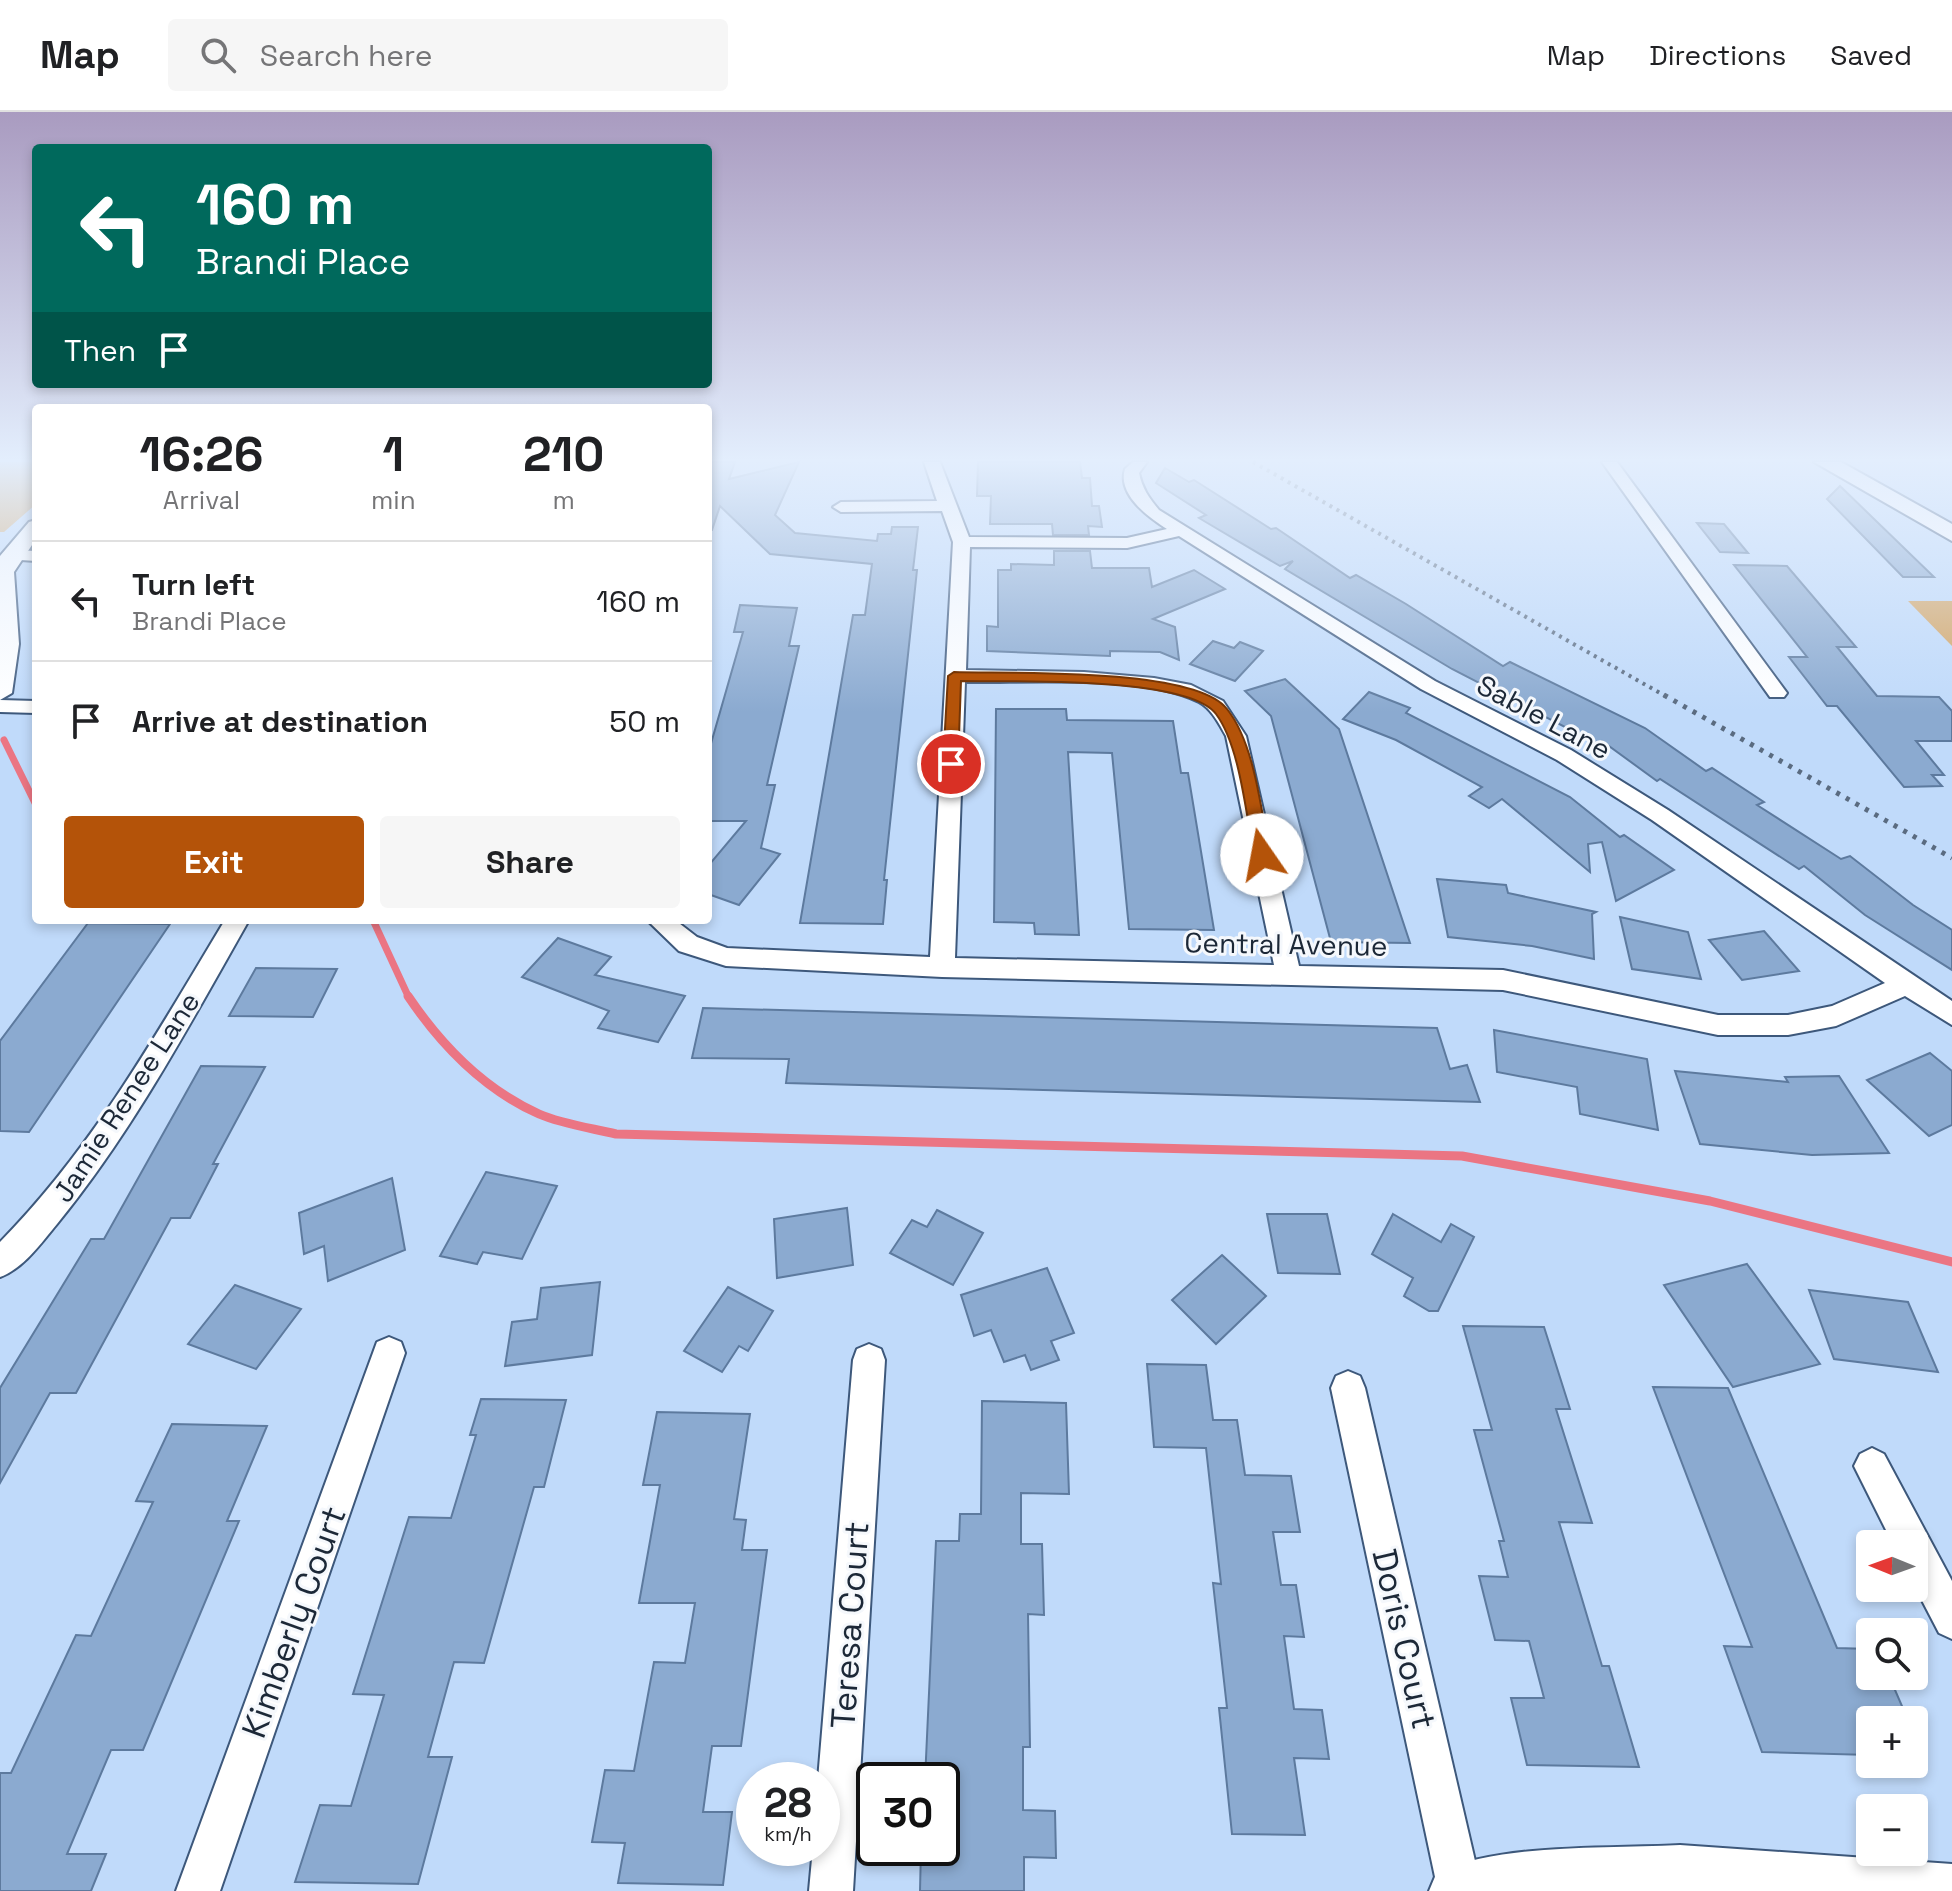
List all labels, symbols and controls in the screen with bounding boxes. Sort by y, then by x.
search box [168,19,728,91]
text: Map [40,31,120,79]
icon: search [196,33,240,77]
text: Search here [260,36,433,75]
text: Map [1547,37,1605,73]
text: Directions [1649,37,1786,73]
text: Saved [1830,37,1912,73]
text: 160 m [196,169,354,240]
icon: left [64,176,168,280]
text: Brandi Place [196,239,410,285]
icon: arrive [152,328,196,372]
text: Then [64,331,136,370]
text: 16:26 [140,424,263,485]
text: 1 [382,424,404,485]
text: 210 [523,424,604,485]
text: Arrival [163,483,240,517]
text: min [371,483,416,517]
text: m [553,483,575,517]
text: Turn left [132,565,255,604]
icon: left [64,579,108,623]
text: 160 m [596,582,680,621]
text: Brandi Place [132,604,287,638]
street label: Sable Lane [1471,667,1617,767]
icon: arrive [64,699,108,743]
text: Arrive at destination [132,702,428,741]
text: 50 m [609,702,680,741]
pin [917,730,985,798]
icon: arrive [929,742,973,786]
position arrow [1220,813,1304,897]
button: Exit [64,816,364,908]
button: Share [380,816,680,908]
street label: Central Avenue [1184,924,1388,964]
street label: Jamie Renee Lane [45,985,207,1209]
street label: Kimberly Court [232,1500,356,1744]
street label: Teresa Court [821,1520,879,1730]
north arrow [1856,1530,1928,1602]
map controls [1856,1530,1928,1866]
street label: Doris Court [1362,1545,1446,1733]
button: search [1856,1618,1928,1690]
button: + [1856,1706,1928,1778]
speed limit sign: 30 [856,1762,960,1866]
text: 28 [764,1778,812,1829]
button: − [1856,1794,1928,1866]
text: km/h [764,1821,812,1847]

